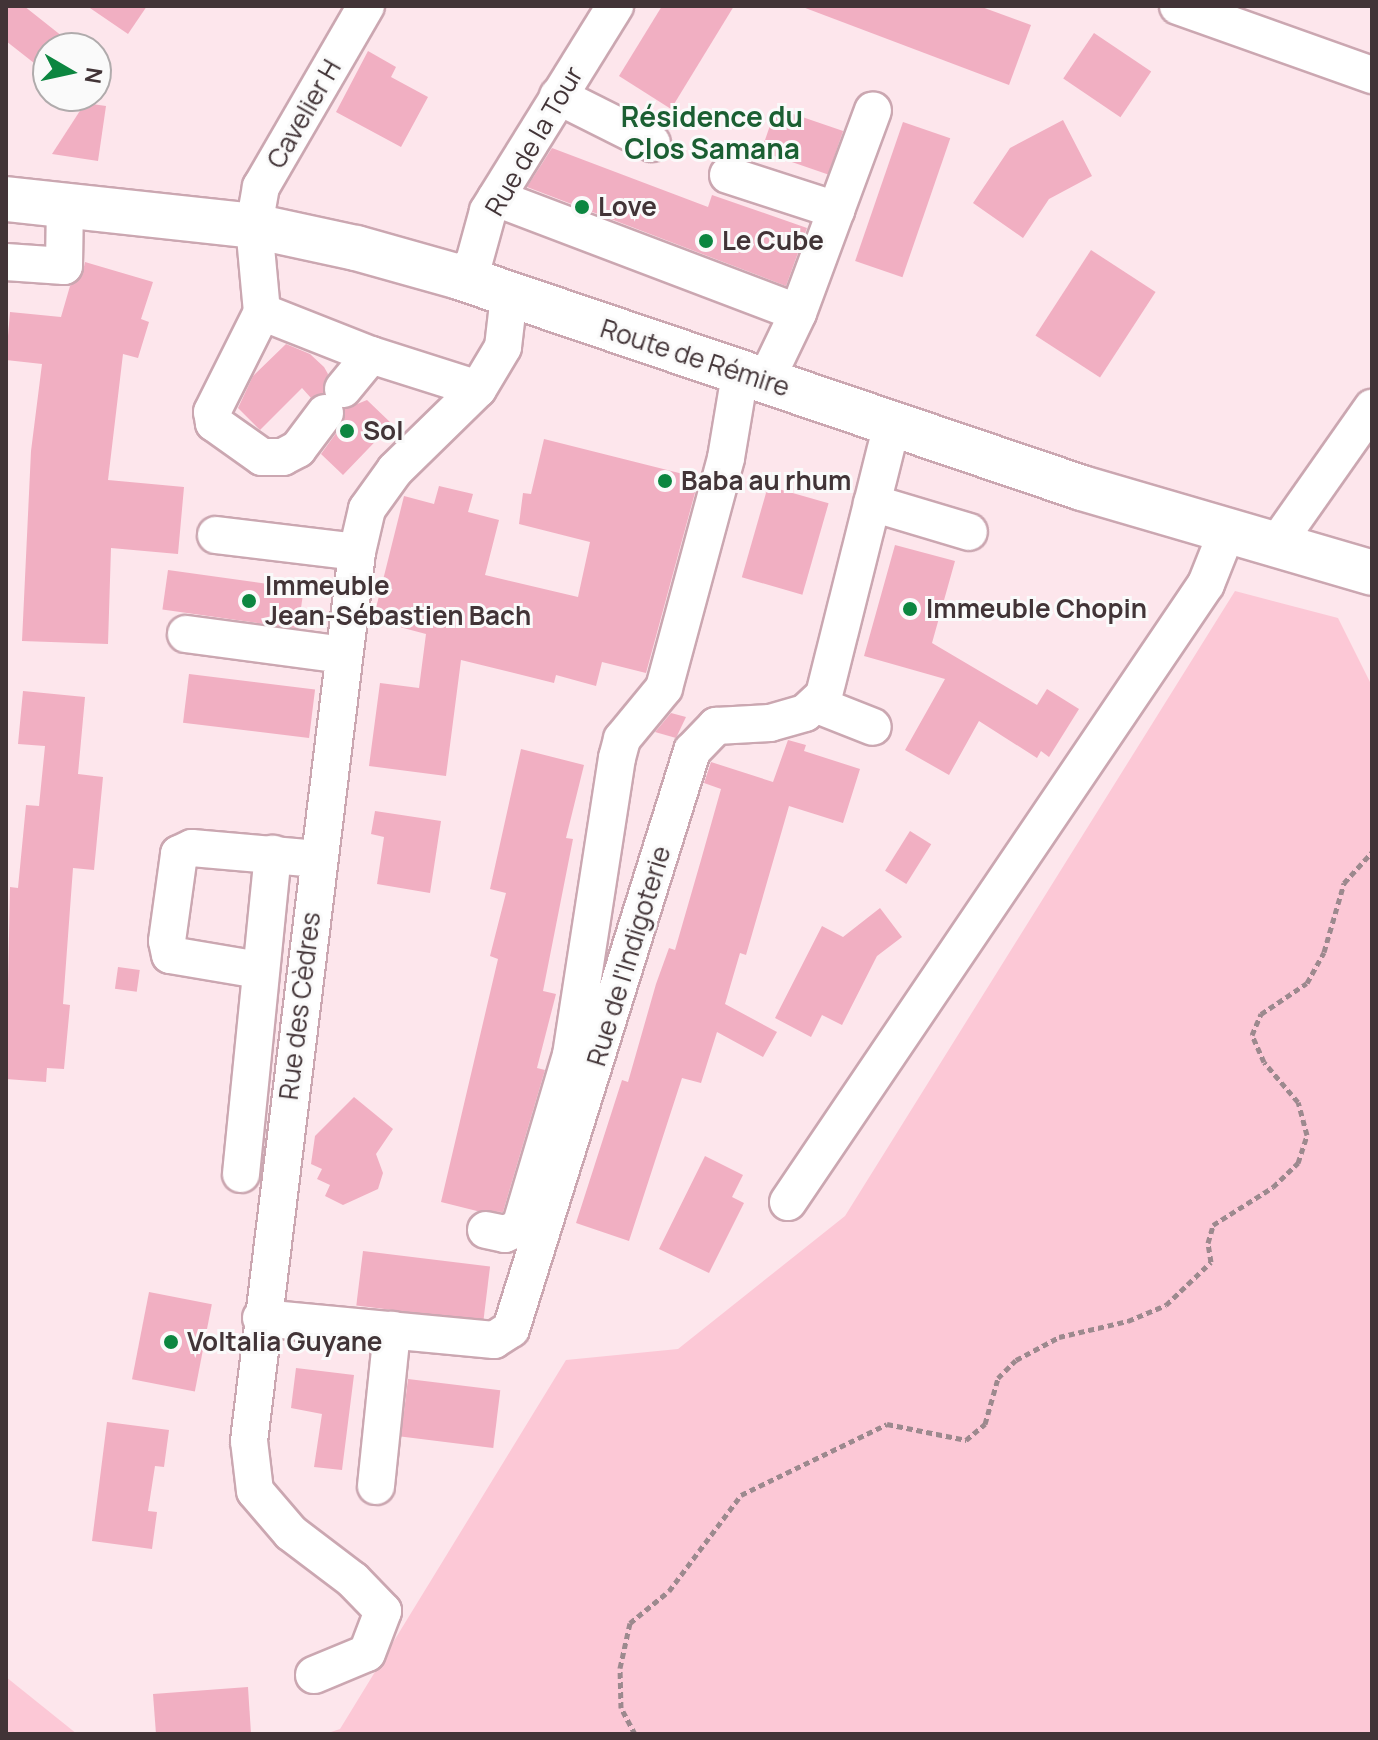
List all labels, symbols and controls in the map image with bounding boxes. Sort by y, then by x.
north arrow [32,32,112,112]
street label: Cavelier H [260,54,348,174]
street label: Rue de la Tour [479,61,589,221]
text: N [78,65,110,86]
district label: Résidence du Clos Samana [621,99,803,165]
place label: Love [598,191,657,223]
marker: Love [573,198,591,216]
place label: Le Cube [722,225,824,257]
marker: Le Cube [697,232,715,250]
street label: Route de Rémire [597,313,793,403]
place label: Sol [363,415,403,447]
marker: Sol [338,422,356,440]
place label: Baba au rhum [681,465,851,497]
marker: Baba au rhum [656,472,674,490]
place label: Immeuble Jean-Sébastien Bach [265,570,531,632]
marker: Immeuble Jean-Sébastien Bach [240,592,258,610]
place label: Immeuble Chopin [926,593,1147,625]
marker: Immeuble Chopin [901,600,919,618]
street label: Rue de l'Indigoterie [581,842,677,1070]
street label: Rue des Cèdres [273,910,327,1102]
place label: Voltalia Guyane [187,1326,382,1358]
marker: Voltalia Guyane [162,1333,180,1351]

